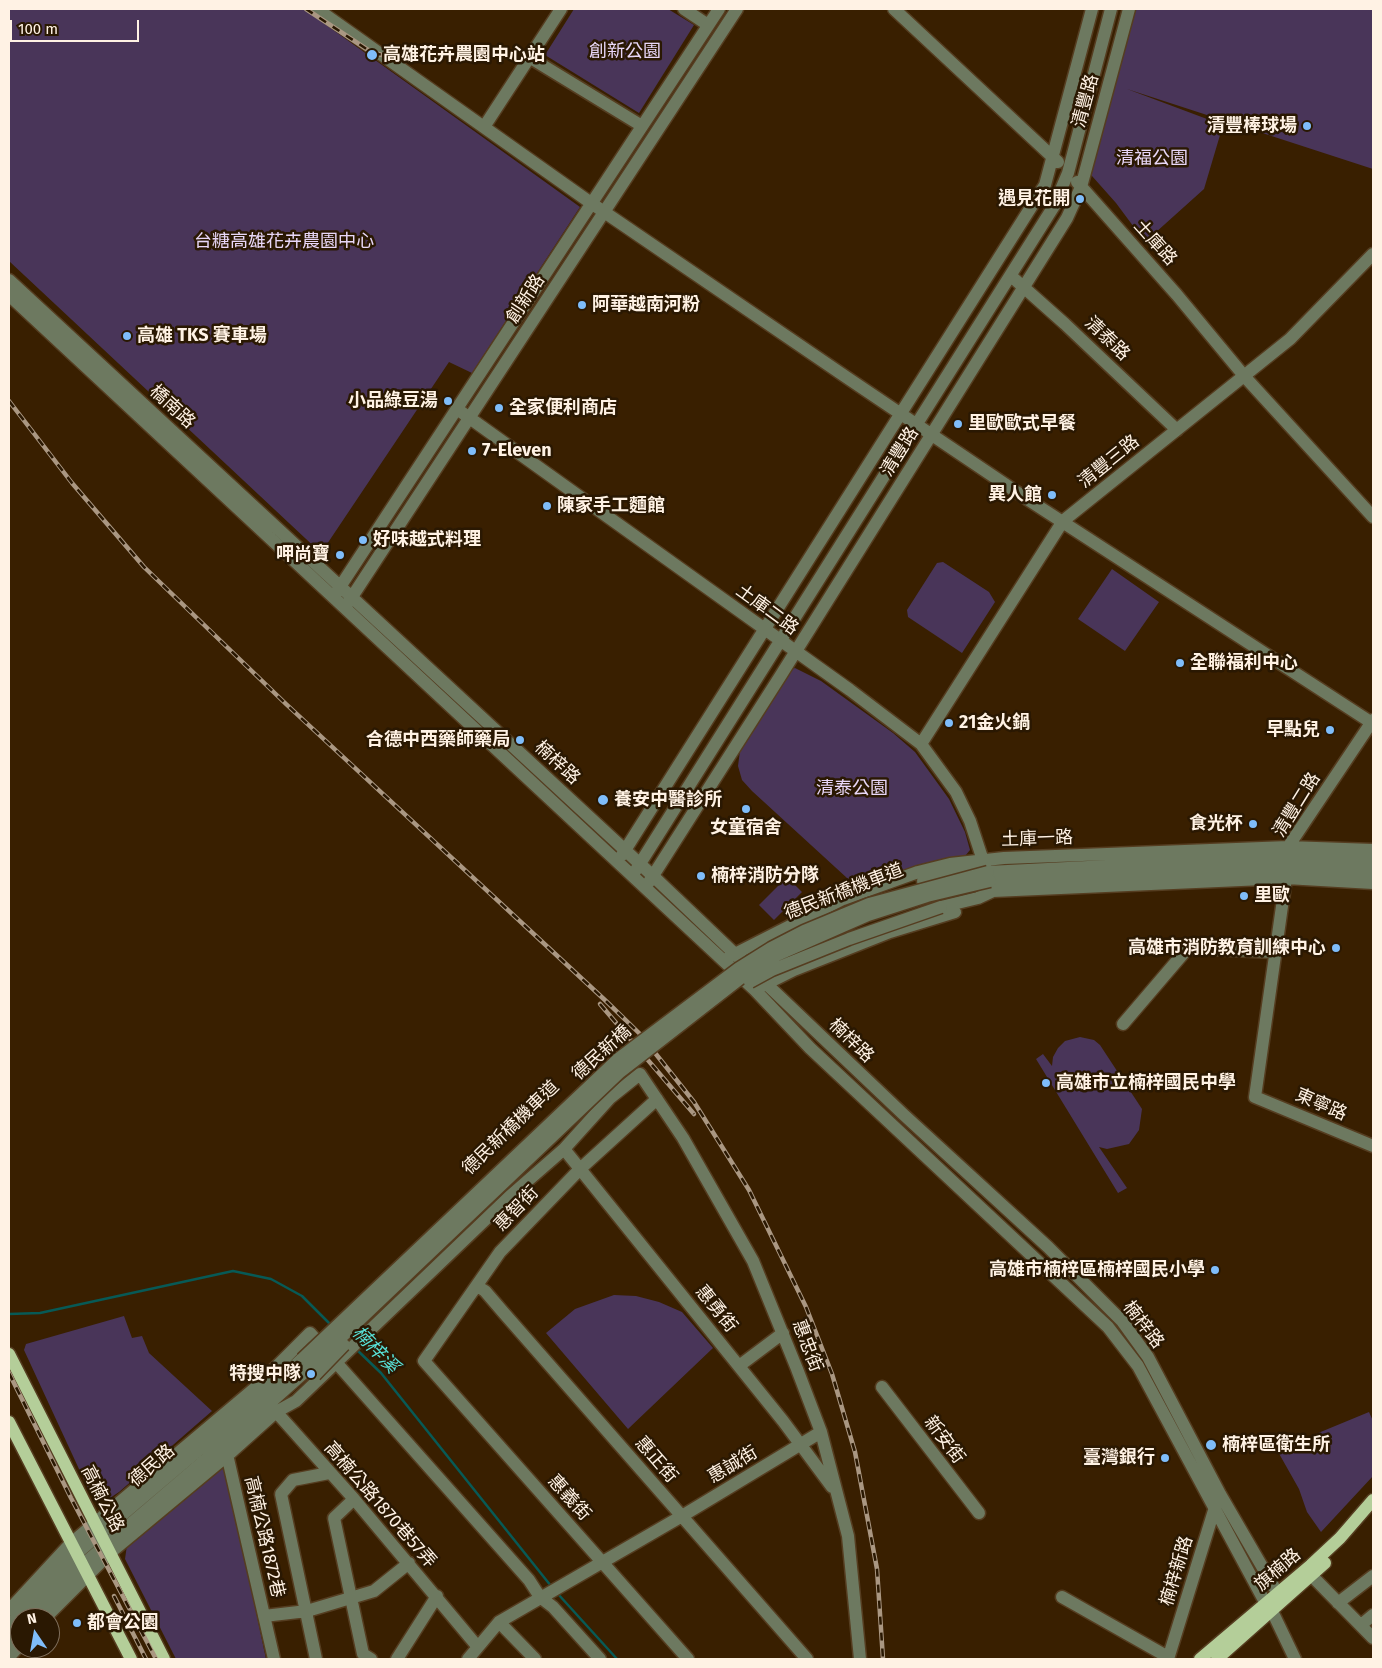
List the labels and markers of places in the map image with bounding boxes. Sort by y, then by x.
place label: 高雄花卉農園中心站 [383,44,545,66]
marker: 高雄花卉農園中心站 [365,48,379,62]
place label: 清豐棒球場 [1207,115,1297,137]
marker: 清豐棒球場 [1301,120,1313,132]
place label: 遇見花開 [998,188,1070,210]
marker: 遇見花開 [1074,193,1086,205]
place label: 阿華越南河粉 [592,294,700,316]
marker: 阿華越南河粉 [576,299,588,311]
place label: 高雄 TKS 賽車場 [137,325,267,347]
marker: 高雄 TKS 賽車場 [121,330,133,342]
place label: 小品綠豆湯 [348,390,438,412]
marker: 小品綠豆湯 [442,395,454,407]
place label: 全家便利商店 [509,397,617,419]
marker: 全家便利商店 [493,402,505,414]
place label: 里歐歐式早餐 [968,413,1076,435]
marker: 里歐歐式早餐 [952,418,964,430]
place label: 7-Eleven [482,440,552,462]
marker: 7-Eleven [466,445,478,457]
place label: 異人館 [988,484,1042,506]
marker: 異人館 [1046,489,1058,501]
place label: 陳家手工麵館 [557,495,665,517]
marker: 陳家手工麵館 [541,500,553,512]
place label: 好味越式料理 [373,529,481,551]
marker: 好味越式料理 [357,534,369,546]
place label: 呷尚寶 [276,544,330,566]
marker: 呷尚寶 [334,549,346,561]
place label: 全聯福利中心 [1190,652,1298,674]
marker: 全聯福利中心 [1174,657,1186,669]
place label: 21金火鍋 [959,712,1030,734]
marker: 21金火鍋 [943,717,955,729]
place label: 早點兒 [1266,719,1320,741]
marker: 早點兒 [1324,724,1336,736]
place label: 合德中西藥師藥局 [366,729,510,751]
marker: 合德中西藥師藥局 [514,734,526,746]
place label: 養安中醫診所 [614,789,722,811]
marker: 養安中醫診所 [596,793,610,807]
marker: 女童宿舍 [740,803,752,815]
place label: 食光杯 [1189,813,1243,835]
place label: 女童宿舍 [710,817,782,839]
marker: 食光杯 [1247,818,1259,830]
place label: 楠梓消防分隊 [711,865,819,887]
marker: 楠梓消防分隊 [695,870,707,882]
place label: 里歐 [1254,885,1290,907]
marker: 里歐 [1238,890,1250,902]
place label: 高雄市消防教育訓練中心 [1128,937,1326,959]
marker: 高雄市消防教育訓練中心 [1330,942,1342,954]
place label: 高雄市立楠梓國民中學 [1056,1072,1236,1094]
marker: 高雄市立楠梓國民中學 [1040,1077,1052,1089]
place label: 高雄市楠梓區楠梓國民小學 [989,1259,1205,1281]
marker: 高雄市楠梓區楠梓國民小學 [1209,1264,1221,1276]
place label: 特搜中隊 [229,1363,301,1385]
marker: 特搜中隊 [305,1368,317,1380]
place label: 楠梓區衛生所 [1222,1434,1330,1456]
marker: 楠梓區衛生所 [1204,1438,1218,1452]
place label: 臺灣銀行 [1083,1447,1155,1469]
marker: 臺灣銀行 [1159,1452,1171,1464]
place label: 都會公園 [87,1612,159,1634]
marker: 都會公園 [71,1617,83,1629]

